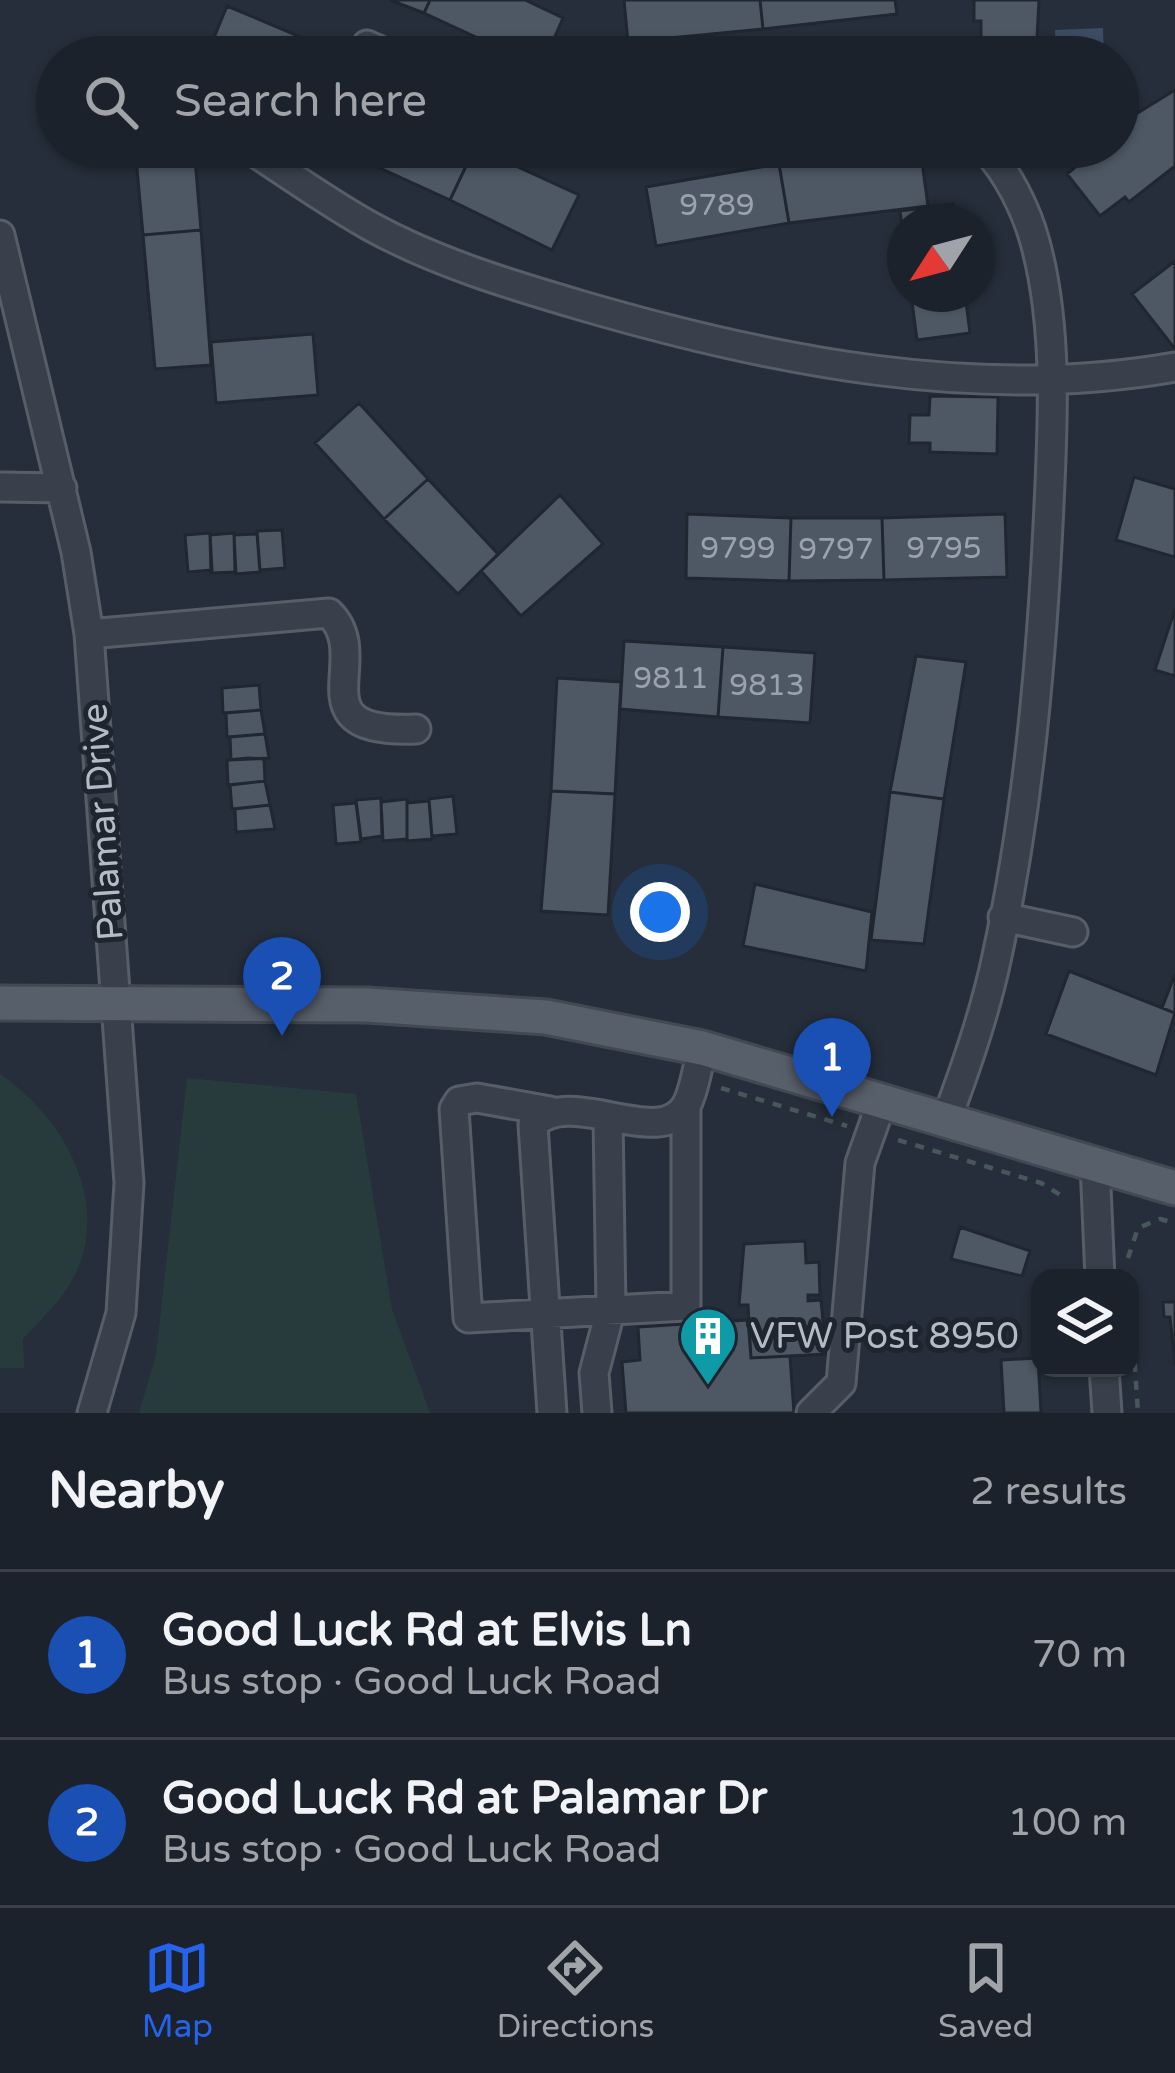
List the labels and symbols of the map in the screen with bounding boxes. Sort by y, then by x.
house number: 9789 [679,187,755,224]
north arrow [887,204,995,312]
house number: 9799 [700,530,776,567]
house number: 9795 [906,530,982,567]
house number: 9797 [798,531,874,568]
house number: 9811 [633,660,709,697]
house number: 9813 [729,667,805,704]
street label: Palamar Drive [73,702,133,942]
your location [630,882,690,942]
pin: 2 [243,937,321,1036]
pin: 1 [793,1018,871,1117]
building icon: VFW Post 8950 [677,1305,739,1387]
place label: VFW Post 8950 [750,1315,1019,1358]

